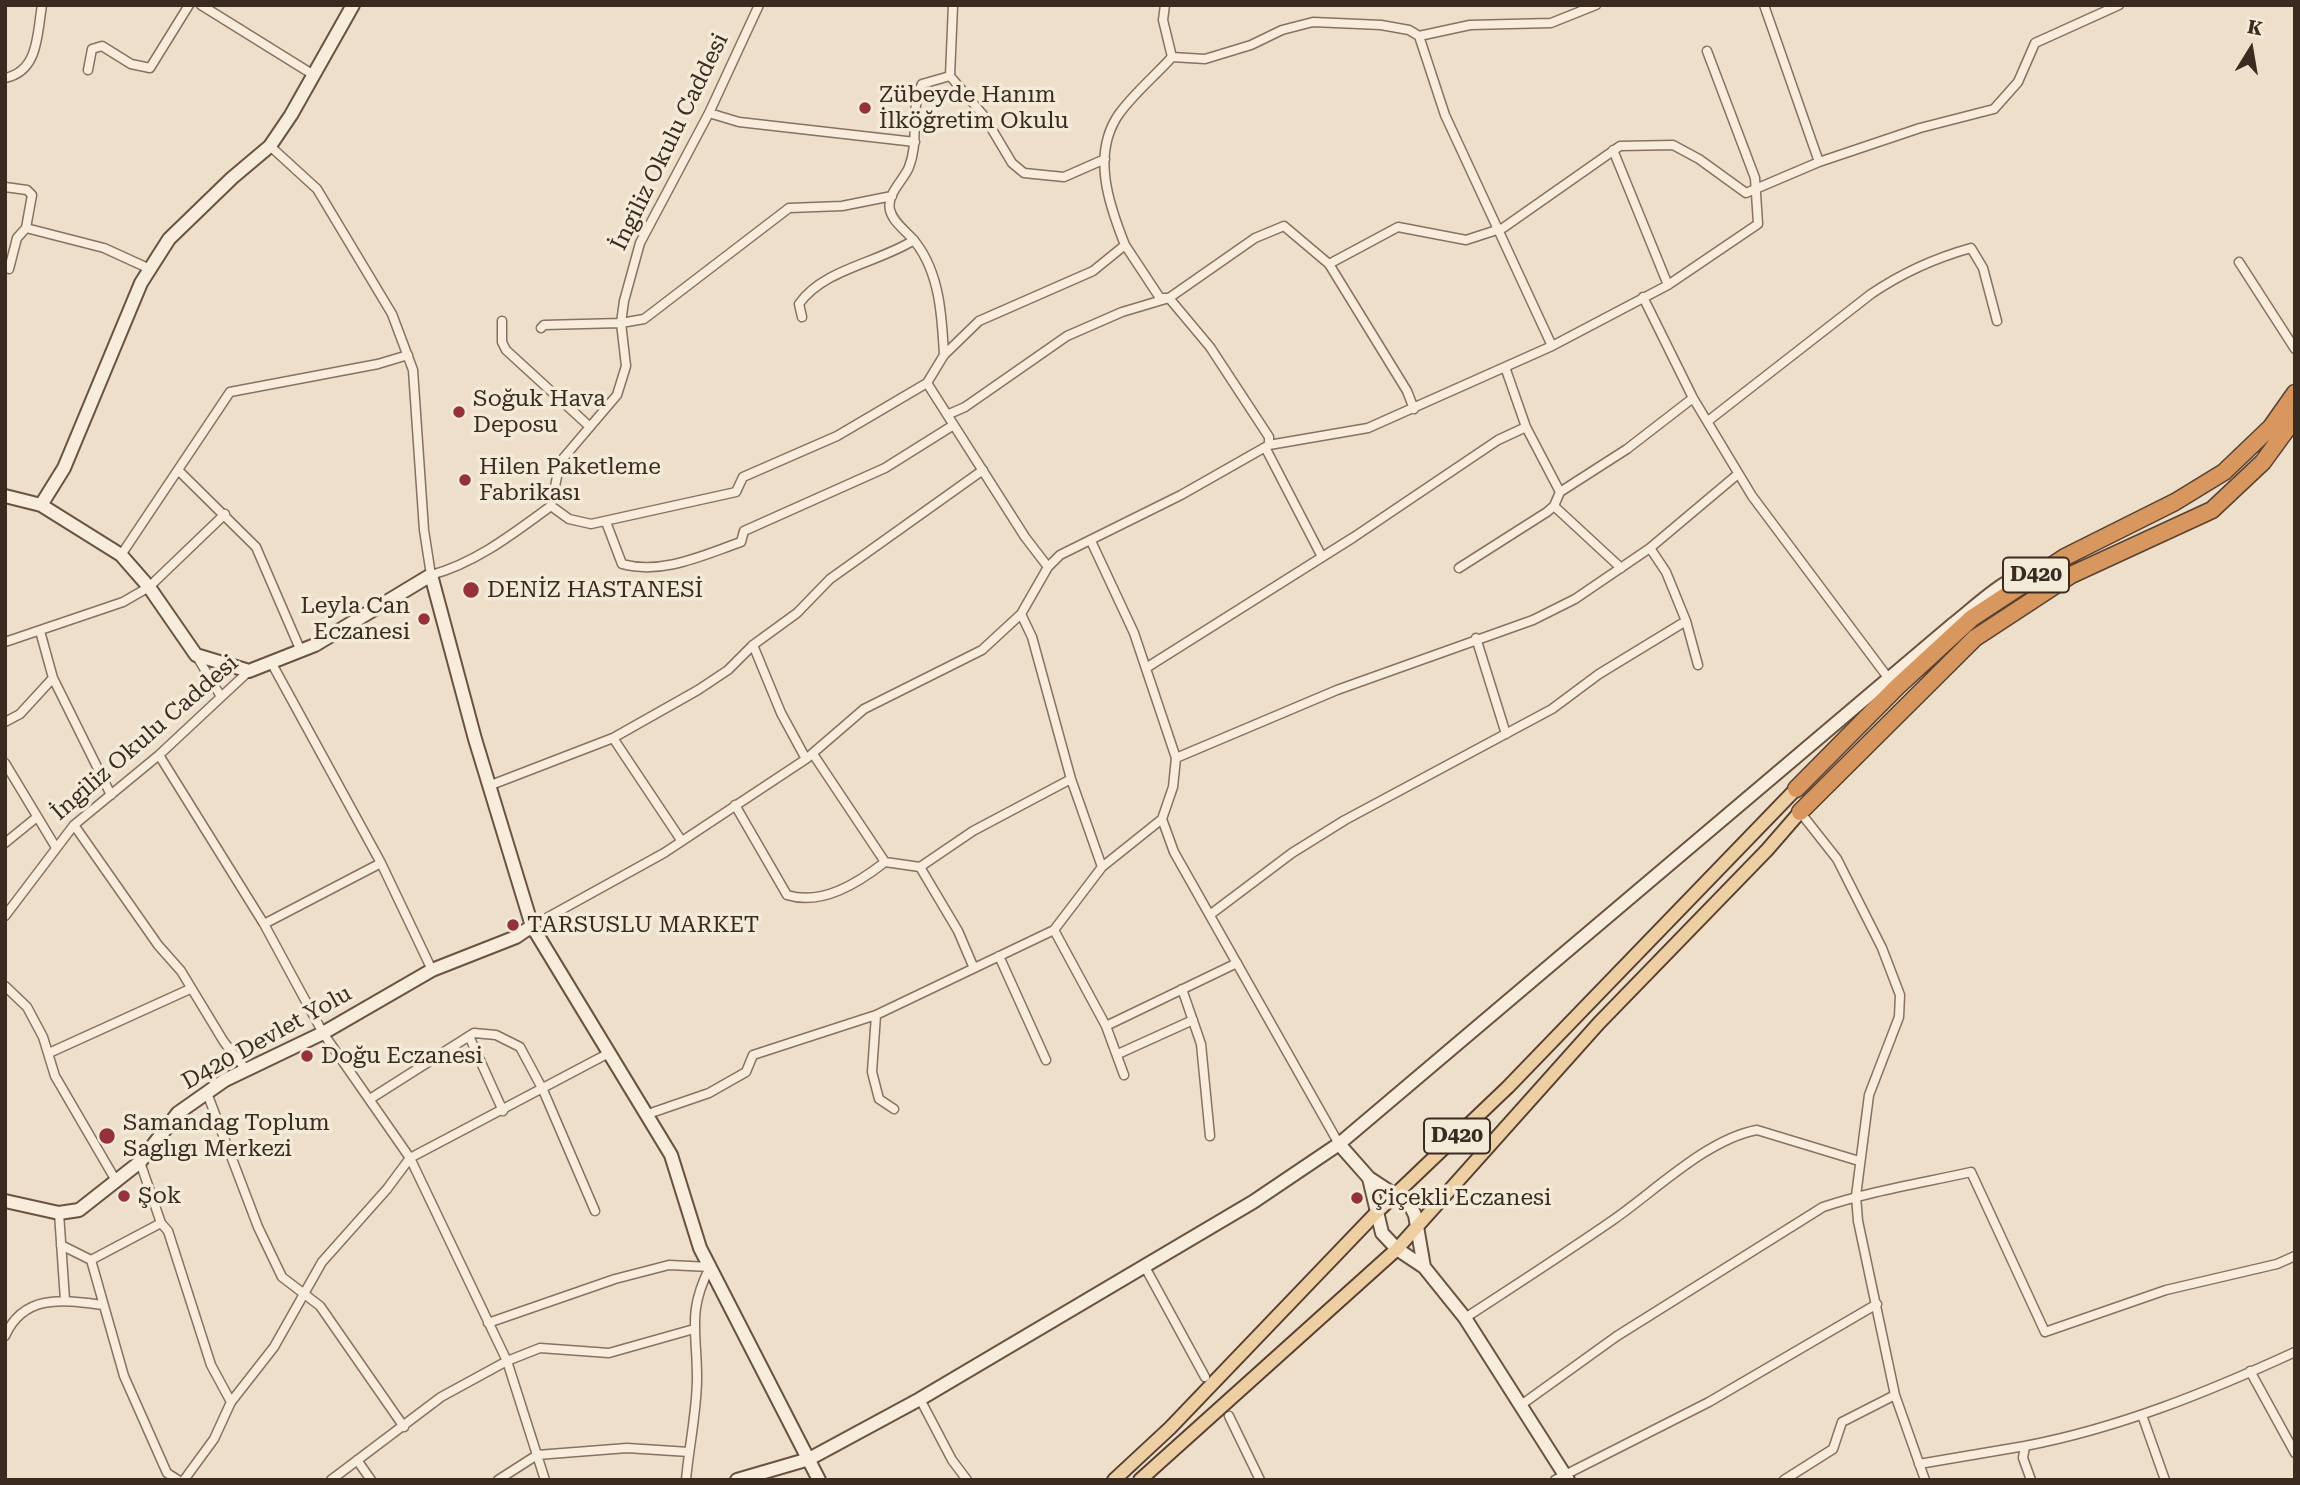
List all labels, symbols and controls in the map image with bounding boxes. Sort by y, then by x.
north arrow [2216,14,2286,84]
text: K [2246,15,2265,41]
street label: İngiliz Okulu Caddesi [605,29,735,255]
place label: Zübeyde Hanım İlköğretim Okulu [879,81,1069,135]
marker: Zübeyde Hanım İlköğretim Okulu [857,100,873,116]
place label: Soğuk Hava Deposu [473,385,606,439]
marker: Soğuk Hava Deposu [451,404,467,420]
place label: Hilen Paketleme Fabrikası [479,453,661,507]
marker: Hilen Paketleme Fabrikası [457,472,473,488]
road number: D420 [2003,558,2069,592]
place label: DENİZ HASTANESİ [487,576,703,604]
marker: DENİZ HASTANESİ [461,580,481,600]
place label: Leyla Can Eczanesi [300,592,410,646]
marker: Leyla Can Eczanesi [416,611,432,627]
street label: İngiliz Okulu Caddesi [46,649,244,827]
place label: TARSUSLU MARKET [527,911,759,939]
marker: TARSUSLU MARKET [505,917,521,933]
street label: D420 Devlet Yolu [177,980,357,1096]
place label: Doğu Eczanesi [321,1042,483,1070]
marker: Doğu Eczanesi [299,1048,315,1064]
place label: Samandag Toplum Saglıgı Merkezi [123,1109,330,1163]
road number: D420 [1424,1118,1490,1154]
marker: Samandag Toplum Saglıgı Merkezi [97,1126,117,1146]
place label: Şok [138,1182,181,1210]
place label: Çiçekli Eczanesi [1371,1184,1551,1212]
marker: Şok [116,1188,132,1204]
marker: Çiçekli Eczanesi [1349,1190,1365,1206]

